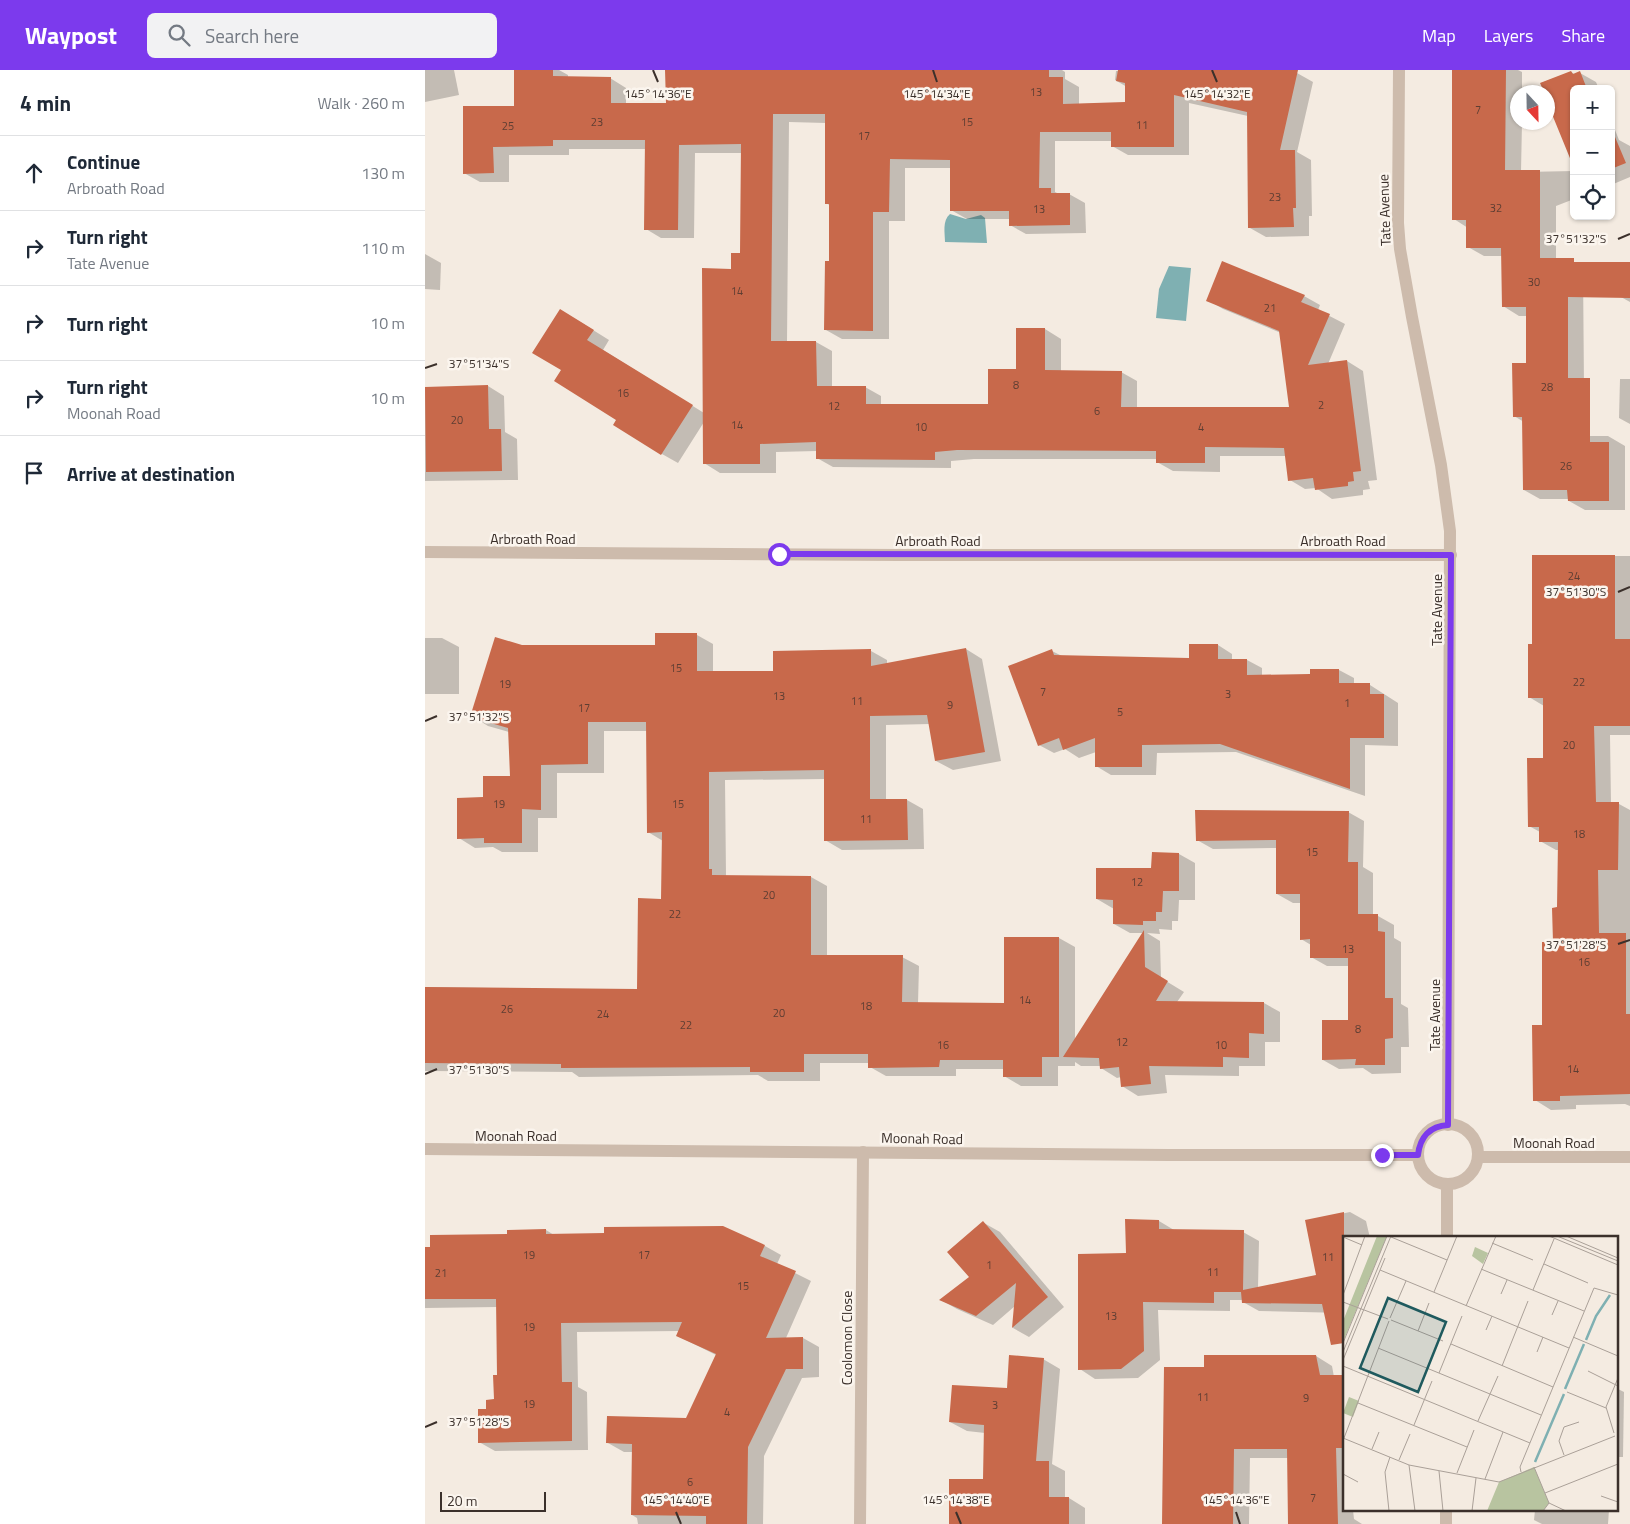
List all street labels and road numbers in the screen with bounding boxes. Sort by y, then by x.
street label: Tate Avenue [1372,174,1396,246]
street label: Arbroath Road [490,528,576,549]
street label: Arbroath Road [895,530,981,551]
street label: Arbroath Road [1300,530,1386,551]
street label: Tate Avenue [1426,574,1447,646]
street label: Tate Avenue [1424,979,1445,1051]
street label: Moonah Road [475,1125,557,1146]
street label: Moonah Road [881,1127,963,1149]
street label: Moonah Road [1513,1132,1595,1153]
street label: Coolomon Close [836,1291,857,1385]

